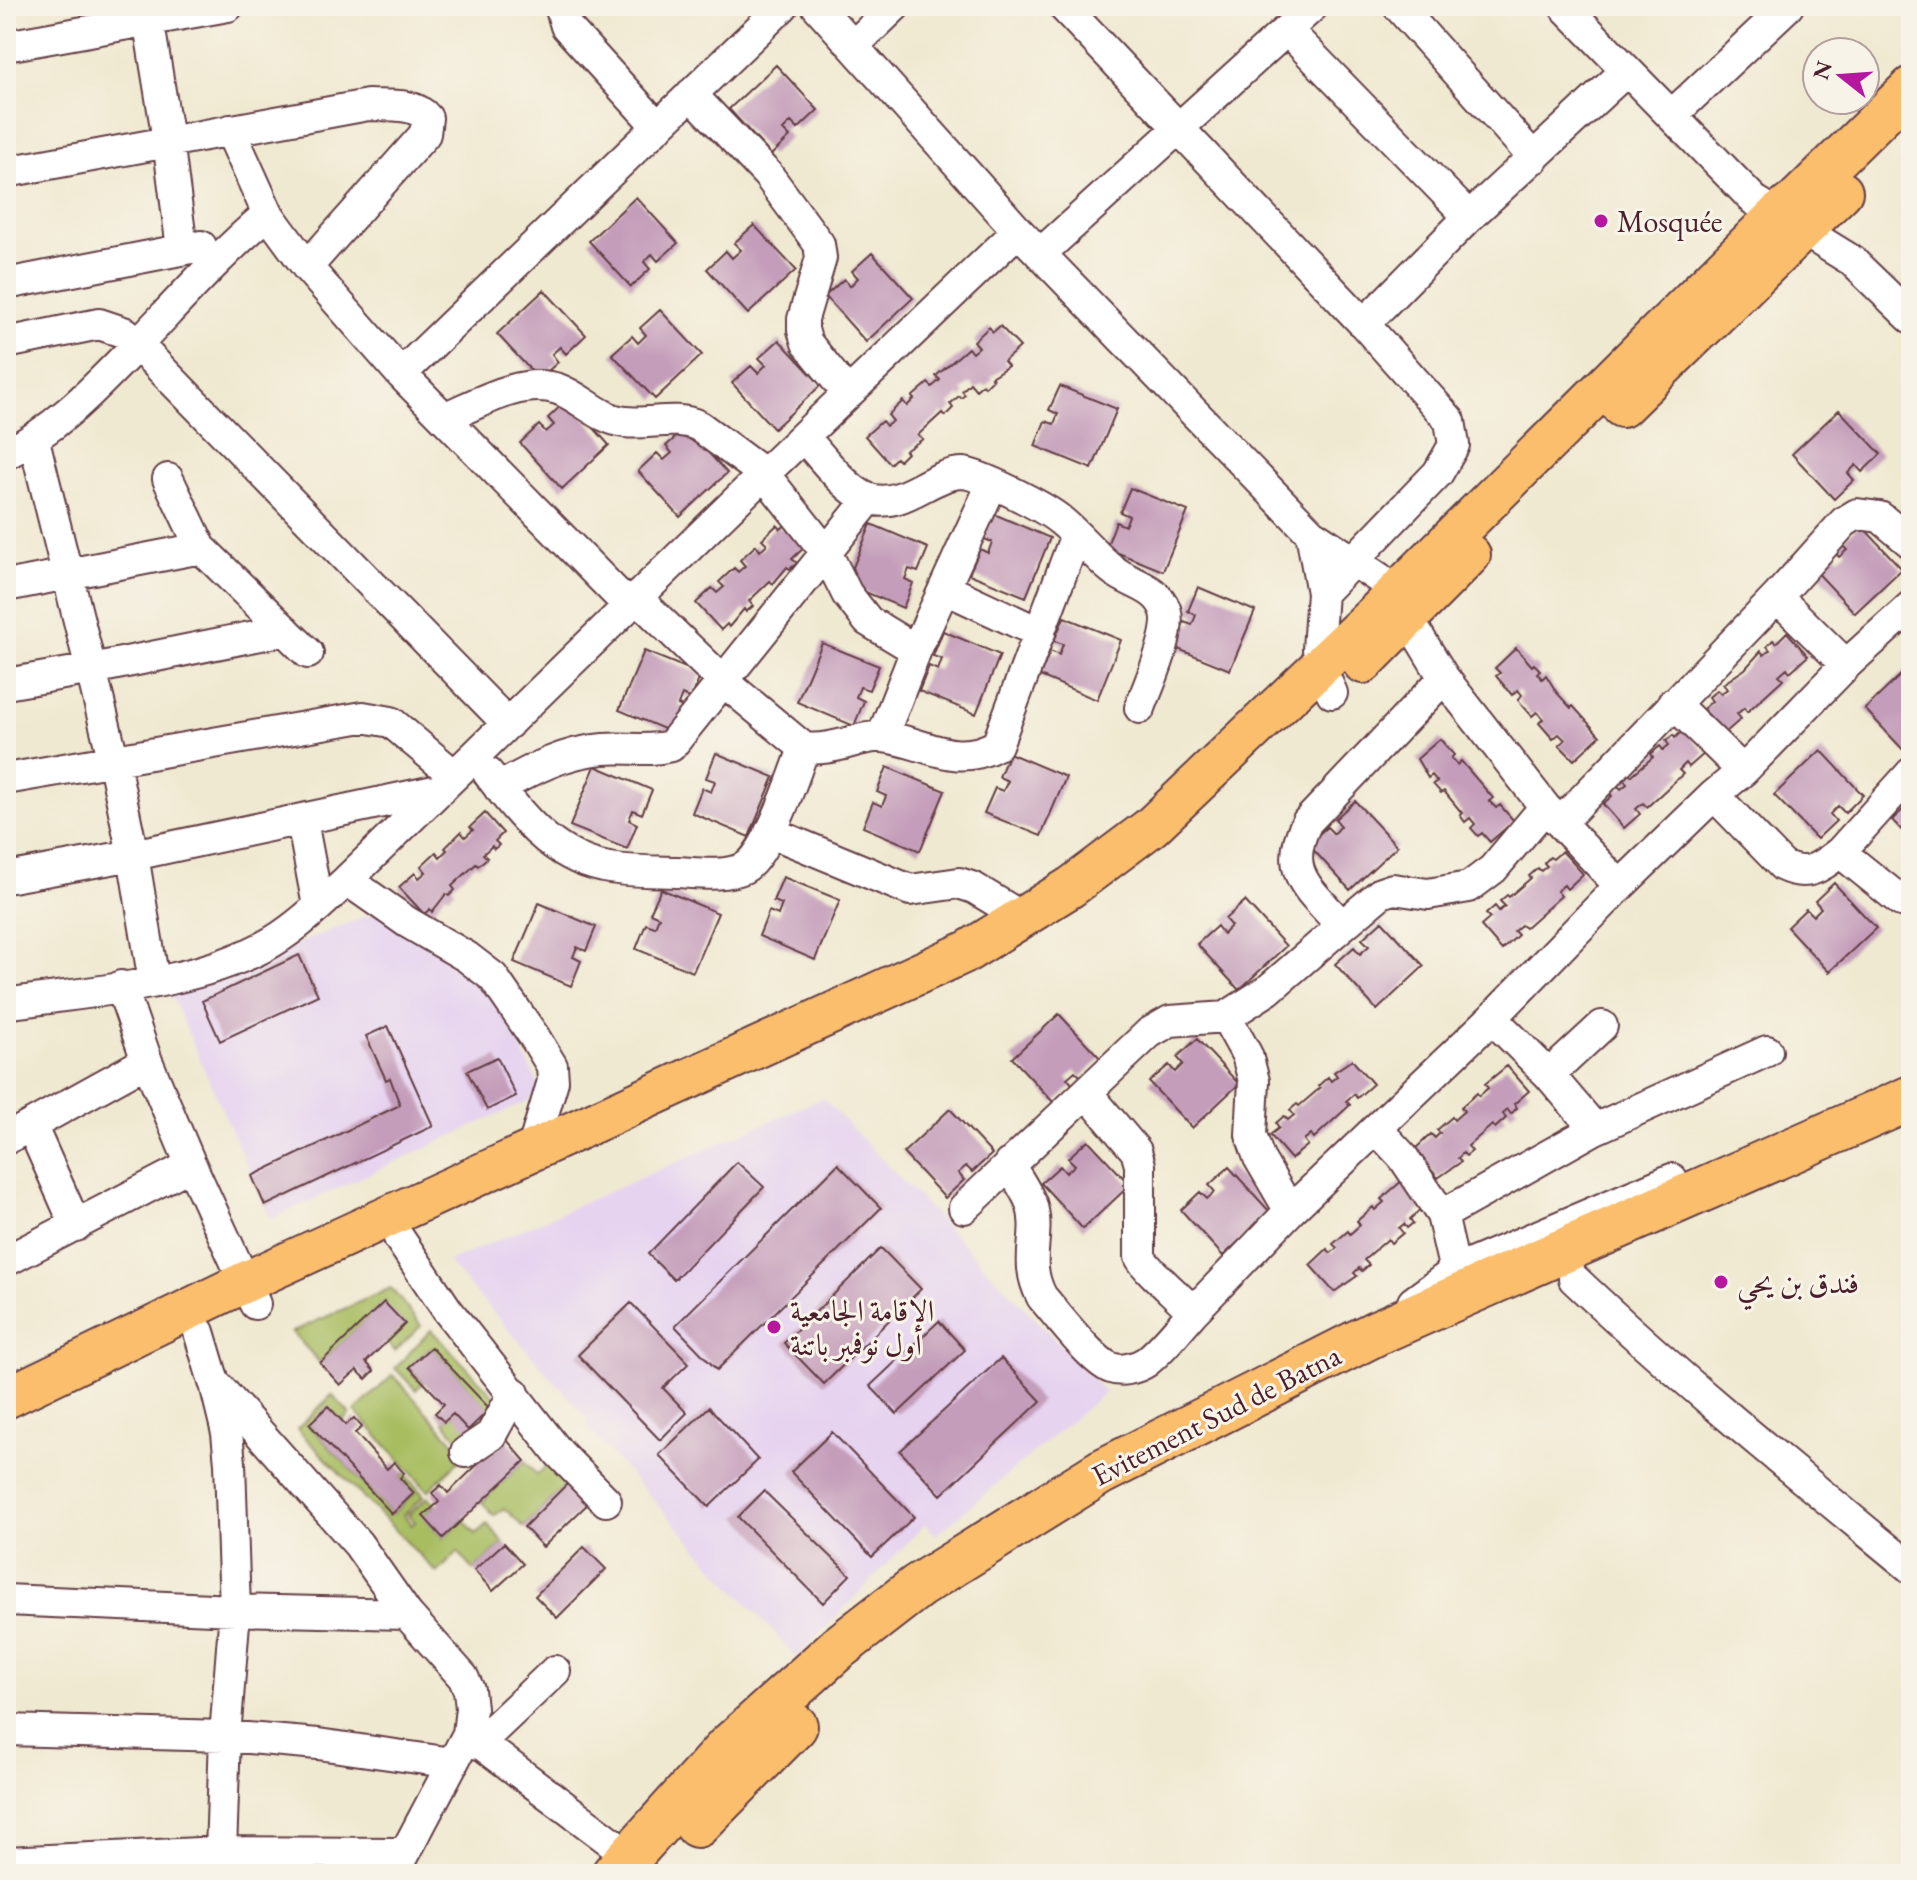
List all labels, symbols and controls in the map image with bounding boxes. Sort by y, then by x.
north arrow [1801,36,1881,116]
text: N [1806,57,1839,83]
place label: Mosquée [1617,202,1723,241]
marker: Mosquée [1592,212,1610,230]
place label: فندق بن يحي [1737,1263,1859,1311]
marker: فندق بن يحي [1712,1273,1730,1291]
place label: الإقامة الجامعية أول نوفمبر باتنة [790,1291,934,1364]
marker: الإقامة الجامعية أول نوفمبر باتنة [765,1318,783,1336]
street label: Evitement Sud de Batna [1085,1335,1347,1495]

